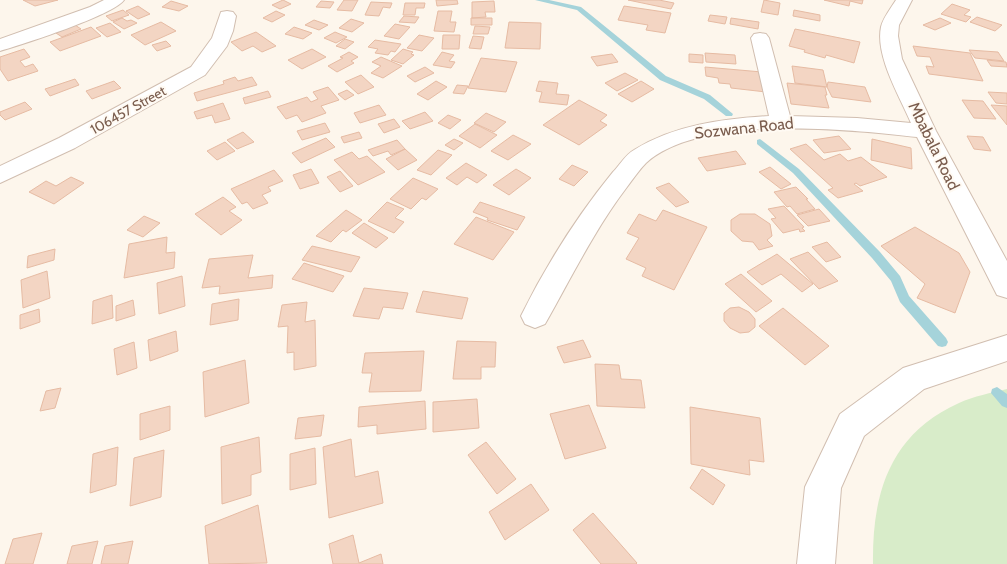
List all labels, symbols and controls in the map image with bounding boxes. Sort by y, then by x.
street label: 106457 Street [87,82,169,138]
street label: Mbabala Road [904,99,964,193]
street label: Sozwana Road [693,113,795,143]

